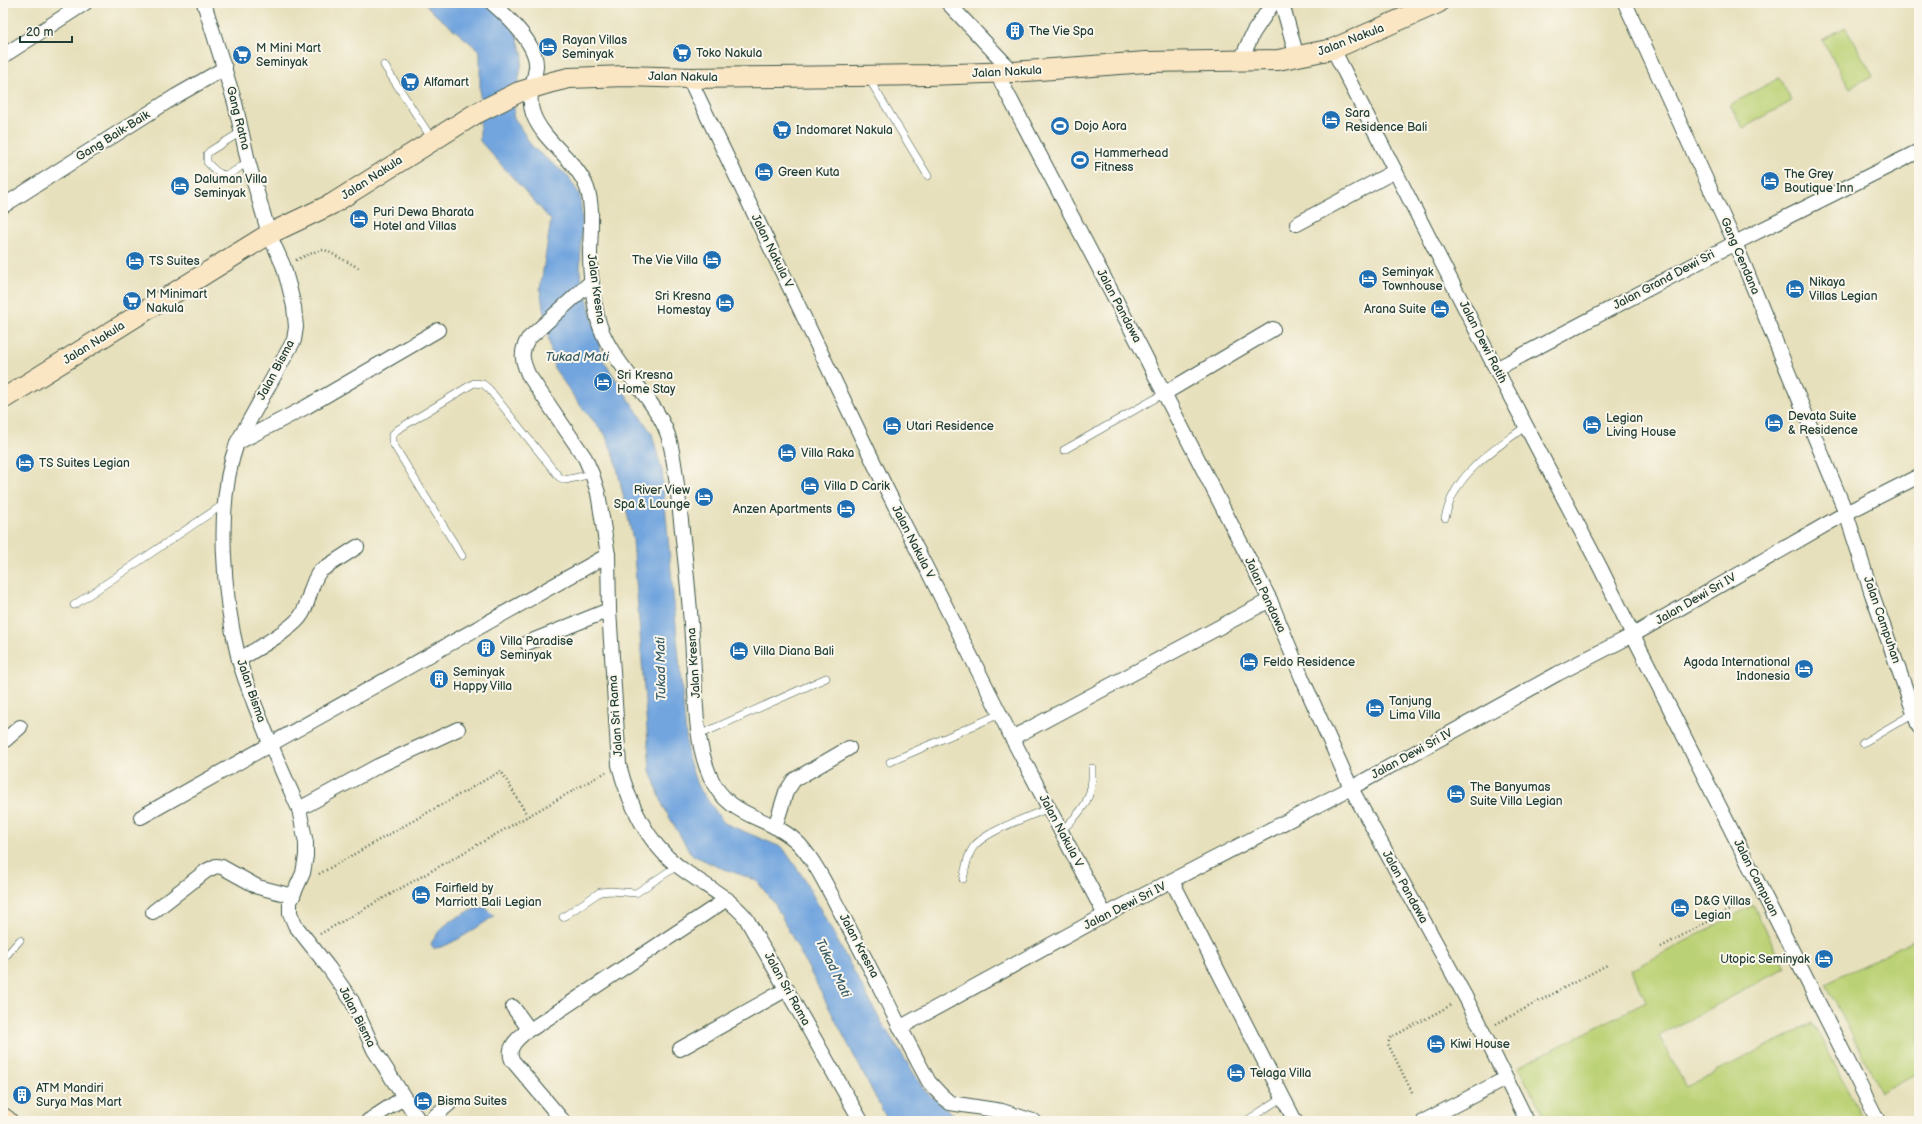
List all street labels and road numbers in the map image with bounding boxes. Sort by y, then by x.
street label: Jalan Nakula [1316,20,1387,60]
street label: Jalan Nakula [972,63,1042,81]
street label: Jalan Nakula [648,69,718,85]
street label: Gang Ratna [223,85,253,152]
street label: Gang Baik-Baik [73,107,153,165]
street label: Jalan Nakula [339,153,406,203]
street label: Jalan Nakula V [748,212,797,291]
street label: Gang Cendana [1717,215,1763,297]
street label: Jalan Grand Dewi Sri [1611,247,1718,313]
street label: Jalan Kresna [584,253,608,325]
street label: Jalan Pandawa [1093,267,1145,346]
street label: Jalan Dewi Ratih [1456,298,1510,386]
street label: Jalan Nakula [60,318,128,368]
street label: Jalan Bisma [254,337,298,403]
street label: Jalan Nakula V [888,503,938,582]
street label: Jalan Pandawa [1241,555,1289,635]
street label: Jalan Dewi Sri IV [1653,570,1739,628]
street label: Jalan Campuhan [1860,574,1904,666]
street label: Jalan Kresna [684,627,704,699]
street label: Jalan Bisma [233,657,269,725]
street label: Jalan Sri Rama [606,675,626,757]
street label: Jalan Dewi Sri IV [1369,725,1456,783]
street label: Jalan Nakula V [1036,792,1087,870]
street label: Jalan Campuan [1730,837,1782,919]
street label: Jalan Pandawa [1379,848,1431,926]
street label: Jalan Dewi Sri IV [1081,879,1169,933]
street label: Jalan Kresna [836,911,882,981]
street label: Jalan Sri Rama [761,950,813,1029]
street label: Jalan Bisma [335,984,379,1050]

